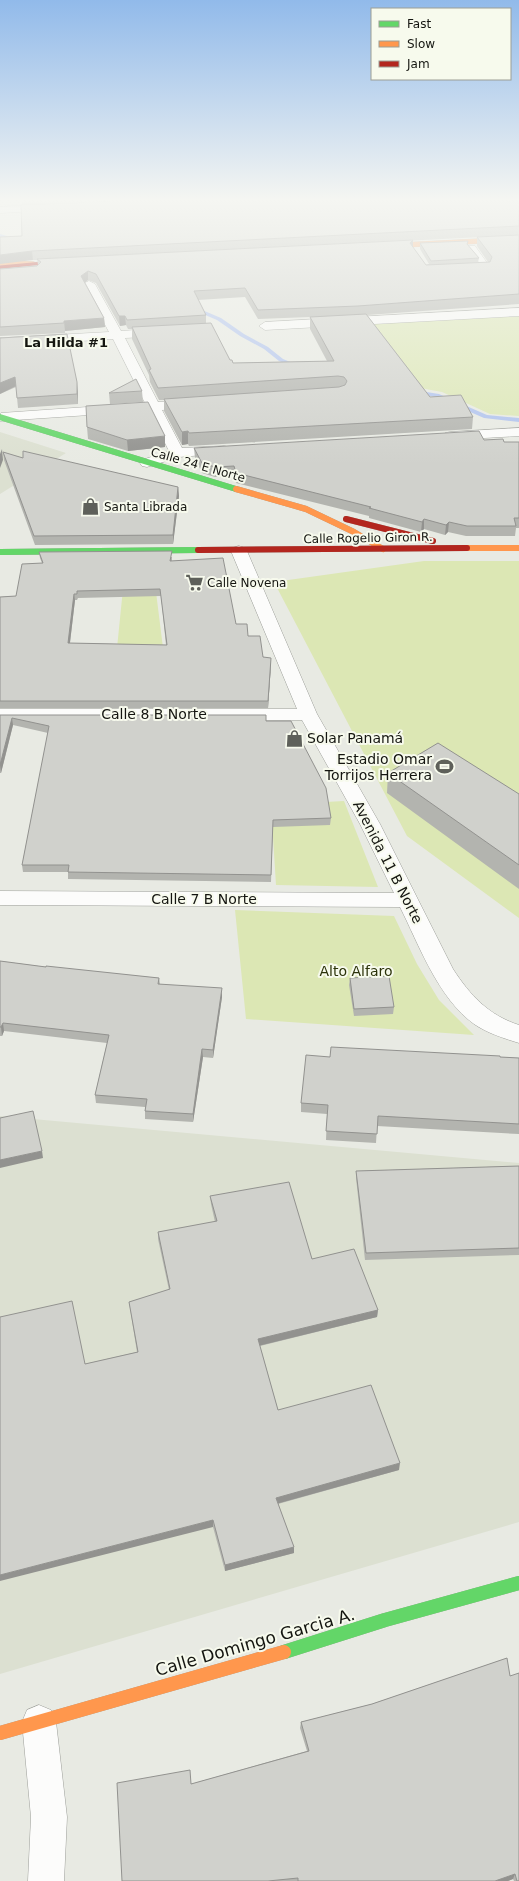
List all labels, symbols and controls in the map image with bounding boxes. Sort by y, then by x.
legend [371,8,511,80]
text: Fast [407,17,431,31]
text: Slow [407,37,435,51]
text: Jam [406,57,430,71]
district label: La Hilda #1 [24,335,108,350]
street label: Calle 24 E Norte [149,445,247,485]
shop icon: Santa Librada [81,497,101,517]
place label: Santa Librada [104,500,187,514]
street label: Calle Rogelio Giron R. [303,530,433,546]
supermarket icon: Calle Novena [184,573,204,593]
place label: Calle Novena [207,576,286,590]
street label: Calle 8 B Norte [101,706,207,722]
shop icon: Solar Panamá [284,728,304,748]
place label: Solar Panamá [307,730,403,746]
place label: Estadio Omar Torrijos Herrera [324,751,432,783]
sports icon: Estadio Omar Torrijos Herrera [435,757,455,777]
street label: Avenida 11 B Norte [350,798,426,926]
street label: Calle 7 B Norte [151,891,257,907]
park label: Alto Alfaro [320,963,392,979]
street label: Calle Domingo Garcia A. [153,1604,357,1680]

